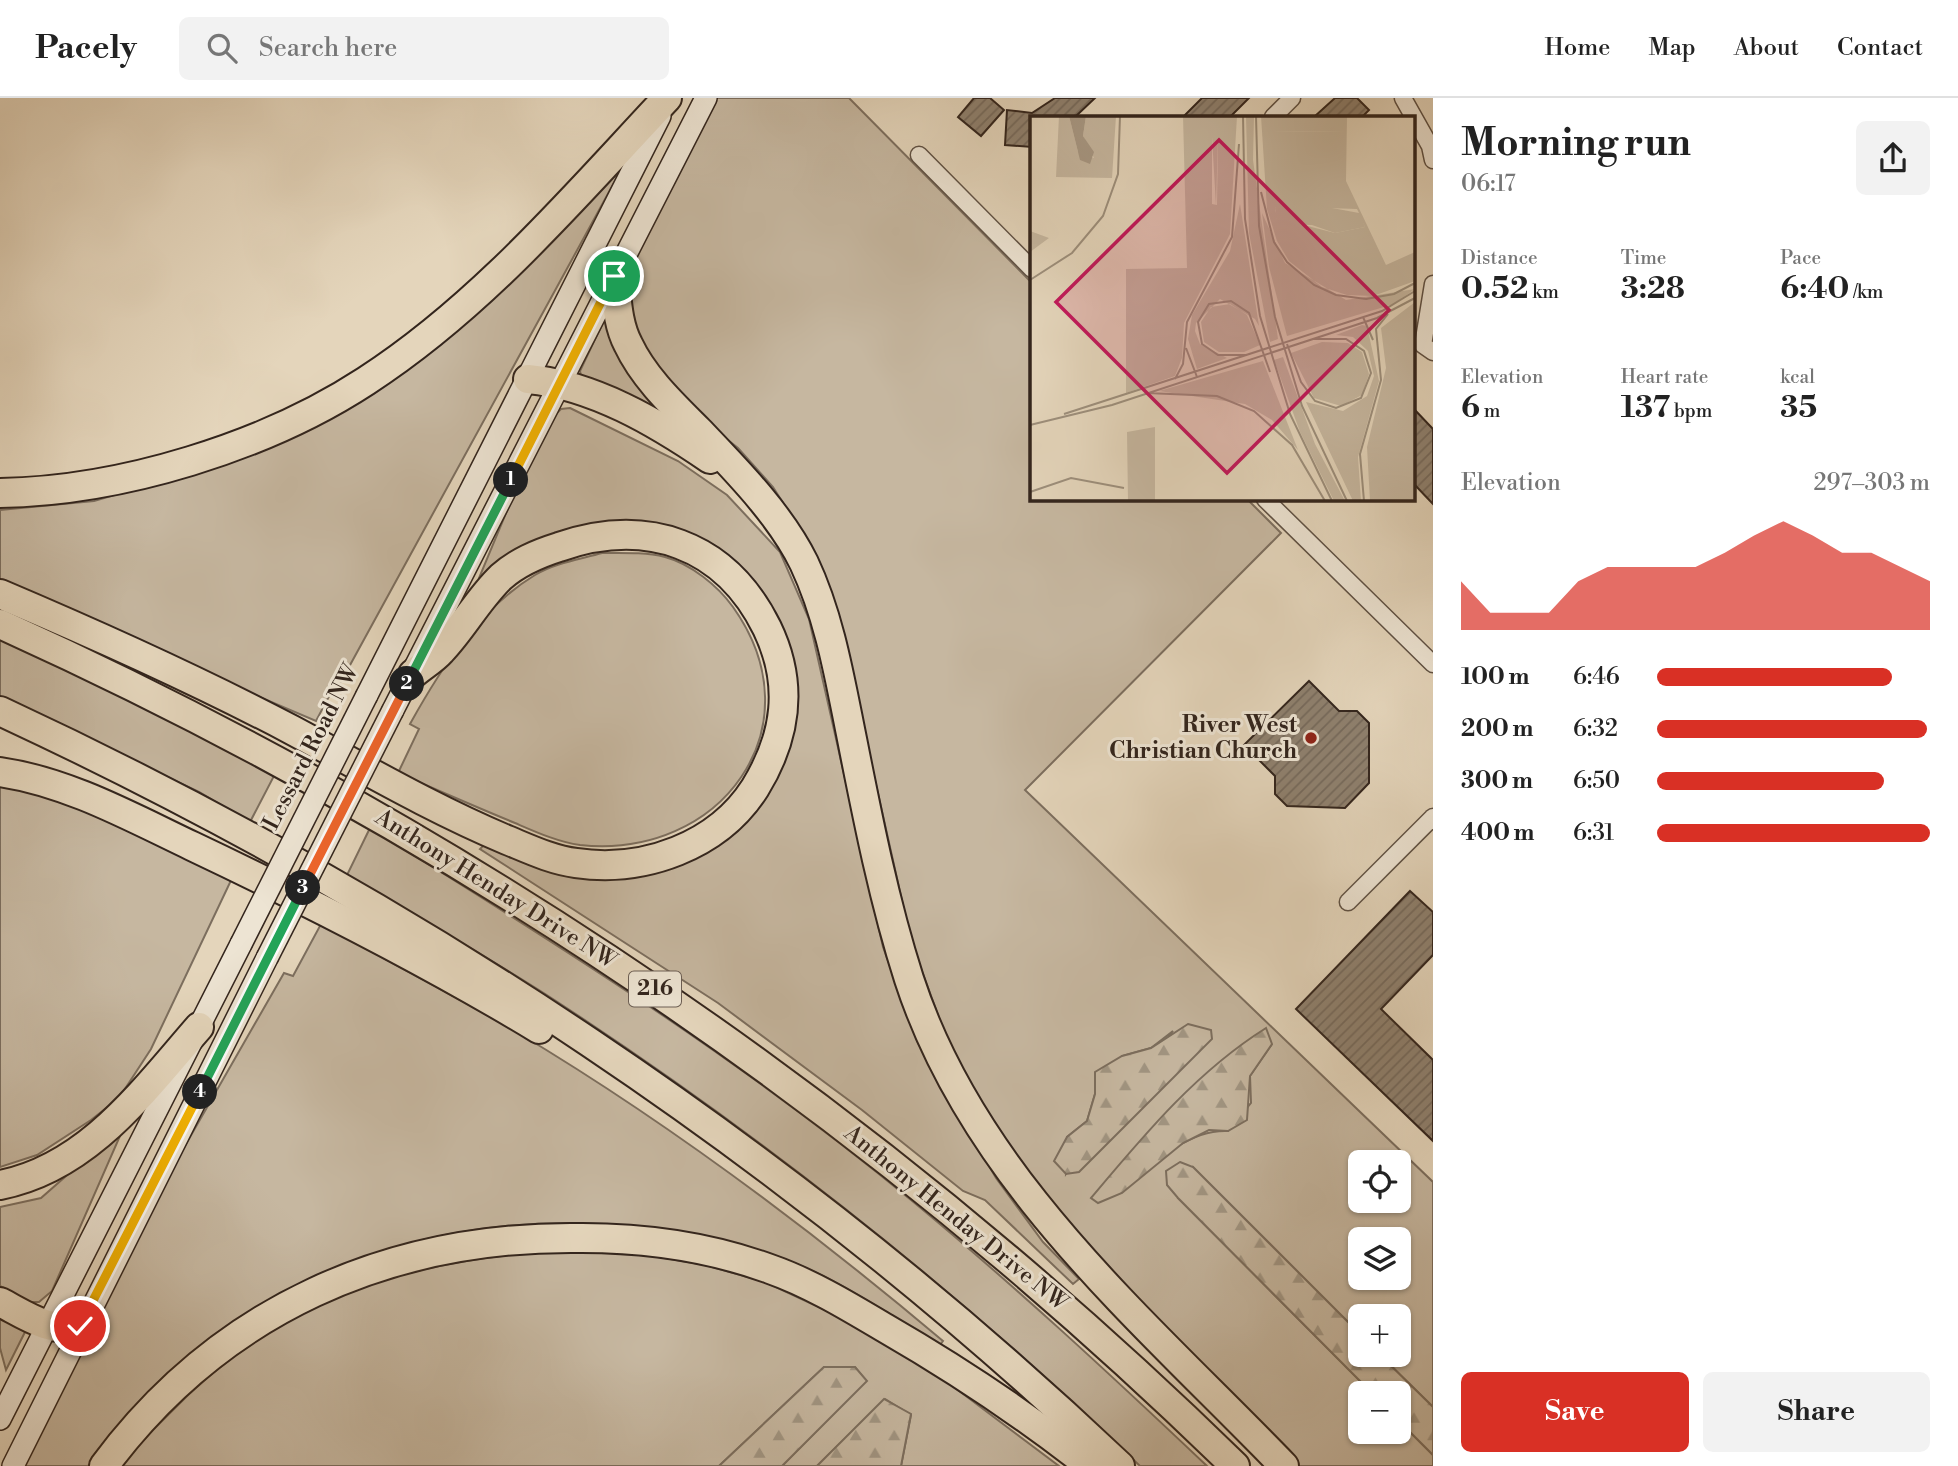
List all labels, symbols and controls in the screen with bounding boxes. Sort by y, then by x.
search box [179,17,669,80]
text: Pacely [35,28,137,69]
icon: search [203,29,241,67]
text: Search here [259,32,397,64]
text: Home [1545,33,1610,63]
text: Map [1648,33,1696,63]
text: About [1734,33,1799,63]
text: Contact [1837,33,1923,63]
inset map [1030,116,1416,500]
text: Morning run [1461,120,1691,167]
button: share [1856,121,1930,195]
text: 06:17 [1461,170,1516,198]
pin [584,246,644,306]
text: Distance [1461,246,1538,270]
text: Time [1621,246,1666,270]
text: Pace [1780,246,1821,270]
icon: arrive [595,257,633,295]
text: 0.52 [1461,270,1528,308]
text: 3:28 [1621,270,1685,308]
text: 6:40 [1780,270,1849,308]
text: km [1528,280,1559,304]
text: /km [1849,280,1883,304]
text: Elevation [1461,365,1543,389]
text: Heart rate [1621,365,1708,389]
text: kcal [1780,365,1815,389]
text: 6 [1461,389,1480,427]
text: 137 [1621,389,1670,427]
text: 35 [1780,389,1817,427]
text: m [1480,399,1500,423]
text: bpm [1670,399,1712,423]
pin: 1 [494,462,528,498]
text: 1 [506,467,515,491]
text: Elevation [1461,469,1561,497]
text: 297–303 m [1813,469,1930,497]
street label: Lessard Road NW [257,658,365,835]
text: 100 m [1461,663,1529,691]
text: 6:46 [1573,663,1620,691]
pin: 2 [390,666,424,702]
text: 2 [401,671,412,695]
place label: River West Christian Church [1109,711,1298,765]
text: 200 m [1461,715,1533,743]
text: 6:32 [1573,715,1618,743]
marker: River West Christian Church [1303,730,1319,746]
text: 300 m [1461,767,1533,795]
text: 6:50 [1573,767,1620,795]
street label: Anthony Henday Drive NW [369,803,623,976]
text: 400 m [1461,819,1534,847]
text: 6:31 [1573,819,1614,847]
pin: 3 [286,870,320,906]
text: 3 [297,875,308,899]
road number: 216 [629,972,681,1006]
pin: 4 [182,1074,218,1110]
text: 4 [193,1079,206,1103]
street label: Anthony Henday Drive NW [838,1119,1074,1318]
map controls [1348,1150,1411,1444]
button: locate [1348,1150,1411,1213]
button: layers [1348,1227,1411,1290]
pin [50,1296,110,1356]
button: + [1348,1304,1411,1367]
icon: check [61,1307,99,1345]
button: Save [1461,1372,1689,1452]
button: Share [1703,1372,1930,1452]
button: − [1348,1381,1411,1444]

